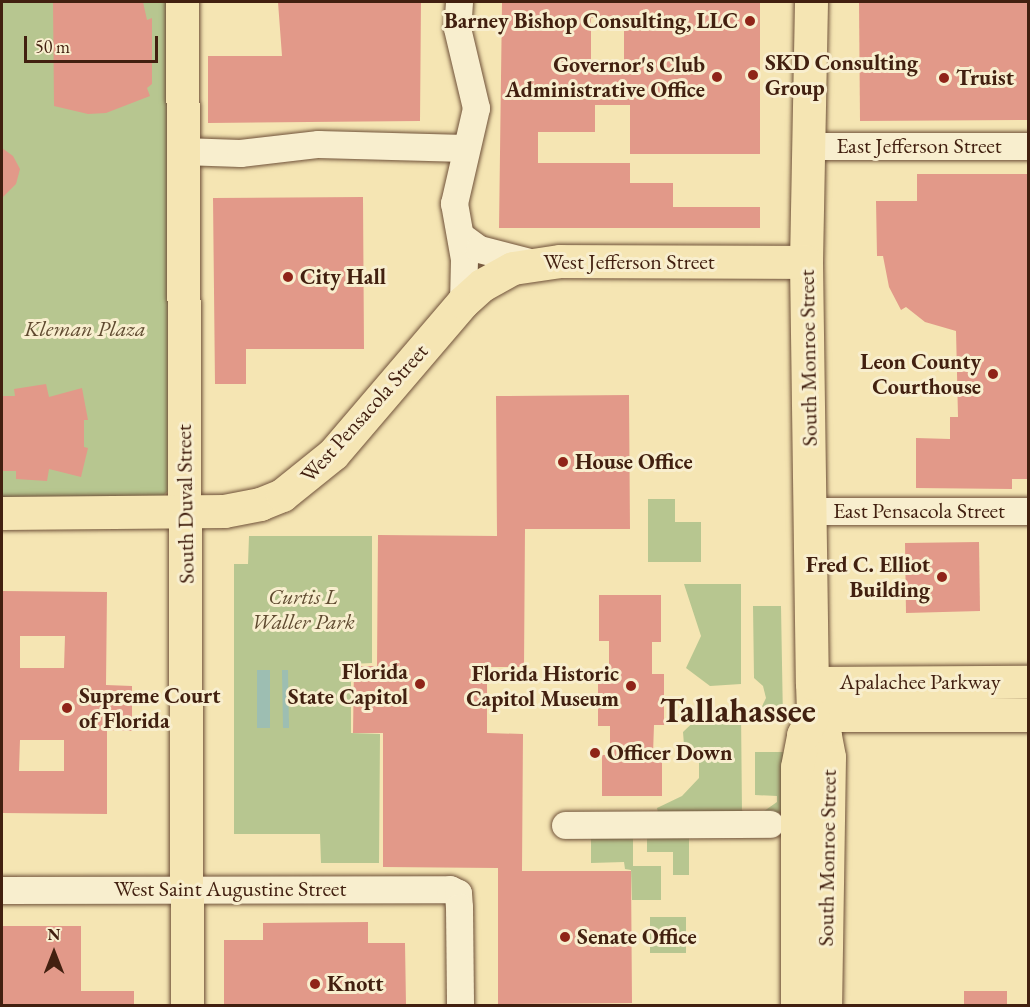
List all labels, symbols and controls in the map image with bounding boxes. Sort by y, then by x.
place label: Barney Bishop Consulting, LLC [444,8,738,34]
marker: Barney Bishop Consulting, LLC [743,14,757,28]
scale bar [27,24,160,62]
text: 50 m [35,35,70,58]
place label: SKD Consulting Group [765,49,918,100]
place label: Governor's Club Administrative Office [505,51,705,102]
place label: Truist [956,65,1014,91]
marker: SKD Consulting Group [746,68,760,82]
marker: Governor's Club Administrative Office [710,70,724,84]
marker: Truist [937,71,951,85]
street label: East Jefferson Street [836,133,1002,159]
street label: West Jefferson Street [543,249,715,275]
place label: City Hall [300,264,386,290]
street label: South Monroe Street [793,269,823,447]
marker: City Hall [281,270,295,284]
park label: Kleman Plaza [24,316,146,342]
street label: West Pensacola Street [295,338,433,488]
place label: Leon County Courthouse [860,348,981,400]
marker: Leon County Courthouse [986,367,1000,381]
street label: South Duval Street [170,424,200,584]
place label: House Office [575,449,693,475]
marker: House Office [556,455,570,469]
street label: East Pensacola Street [833,498,1005,524]
place label: Fred C. Elliot Building [806,551,930,602]
marker: Fred C. Elliot Building [935,570,949,584]
park label: Curtis L Waller Park [251,583,355,634]
place label: Florida State Capitol [288,658,408,710]
place label: Florida Historic Capitol Museum [466,660,619,712]
street label: Apalachee Parkway [839,669,1001,695]
marker: Florida State Capitol [413,677,427,691]
marker: Florida Historic Capitol Museum [624,679,638,693]
place label: Supreme Court of Florida [79,682,220,734]
district label: Tallahassee [660,691,816,731]
marker: Supreme Court of Florida [60,701,74,715]
place label: Officer Down [607,740,732,766]
marker: Officer Down [588,746,602,760]
street label: South Monroe Street [812,769,842,947]
street label: West Saint Augustine Street [114,876,346,902]
north arrow [24,923,84,983]
text: N [48,924,60,945]
place label: Senate Office [577,924,697,950]
marker: Senate Office [558,930,572,944]
place label: Knott [327,971,384,997]
marker: Knott [308,977,322,991]

